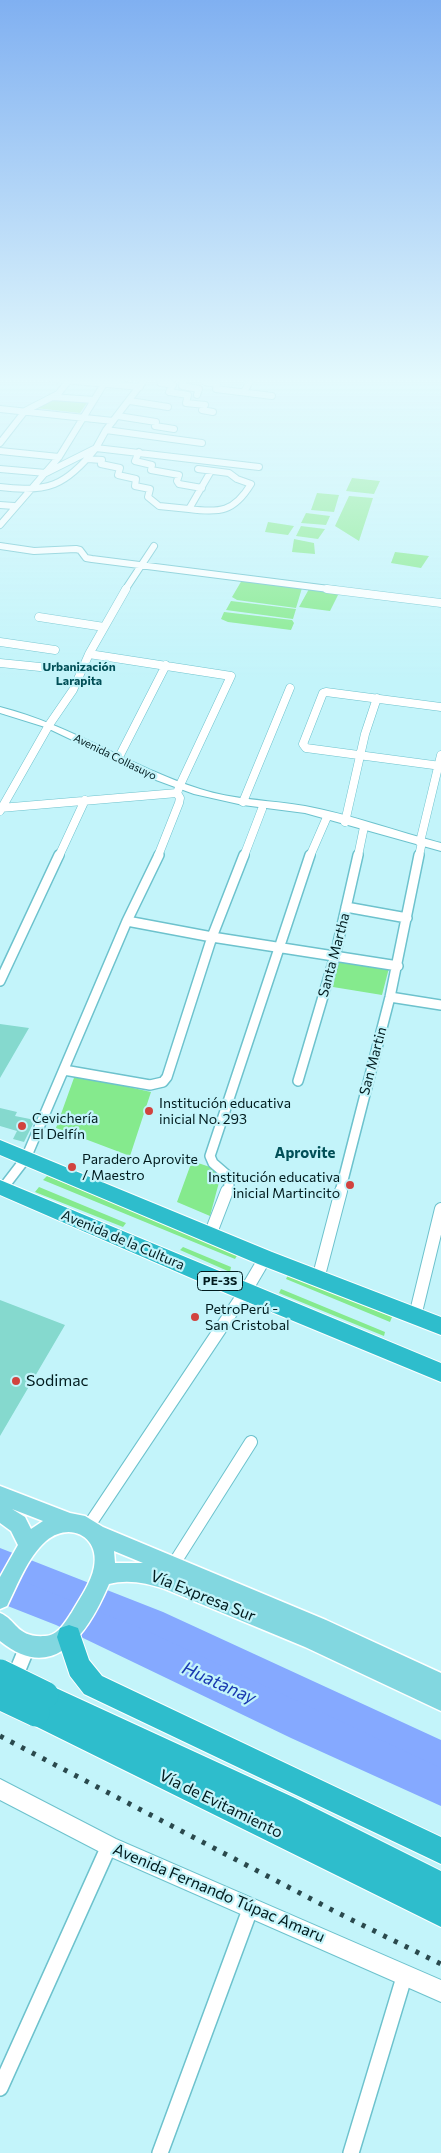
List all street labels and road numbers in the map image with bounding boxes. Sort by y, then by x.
street label: Avenida Collasuyo [71,731,159,783]
street label: Santa Martha [315,911,353,999]
street label: San Martin [356,1025,390,1097]
street label: Avenida de la Cultura [59,1206,187,1274]
road number: PE-3S [198,1272,242,1290]
street label: Vía Expresa Sur [148,1566,258,1626]
street label: Vía de Evitamiento [156,1766,286,1842]
street label: Avenida Fernando Túpac Amaru [110,1840,328,1946]

